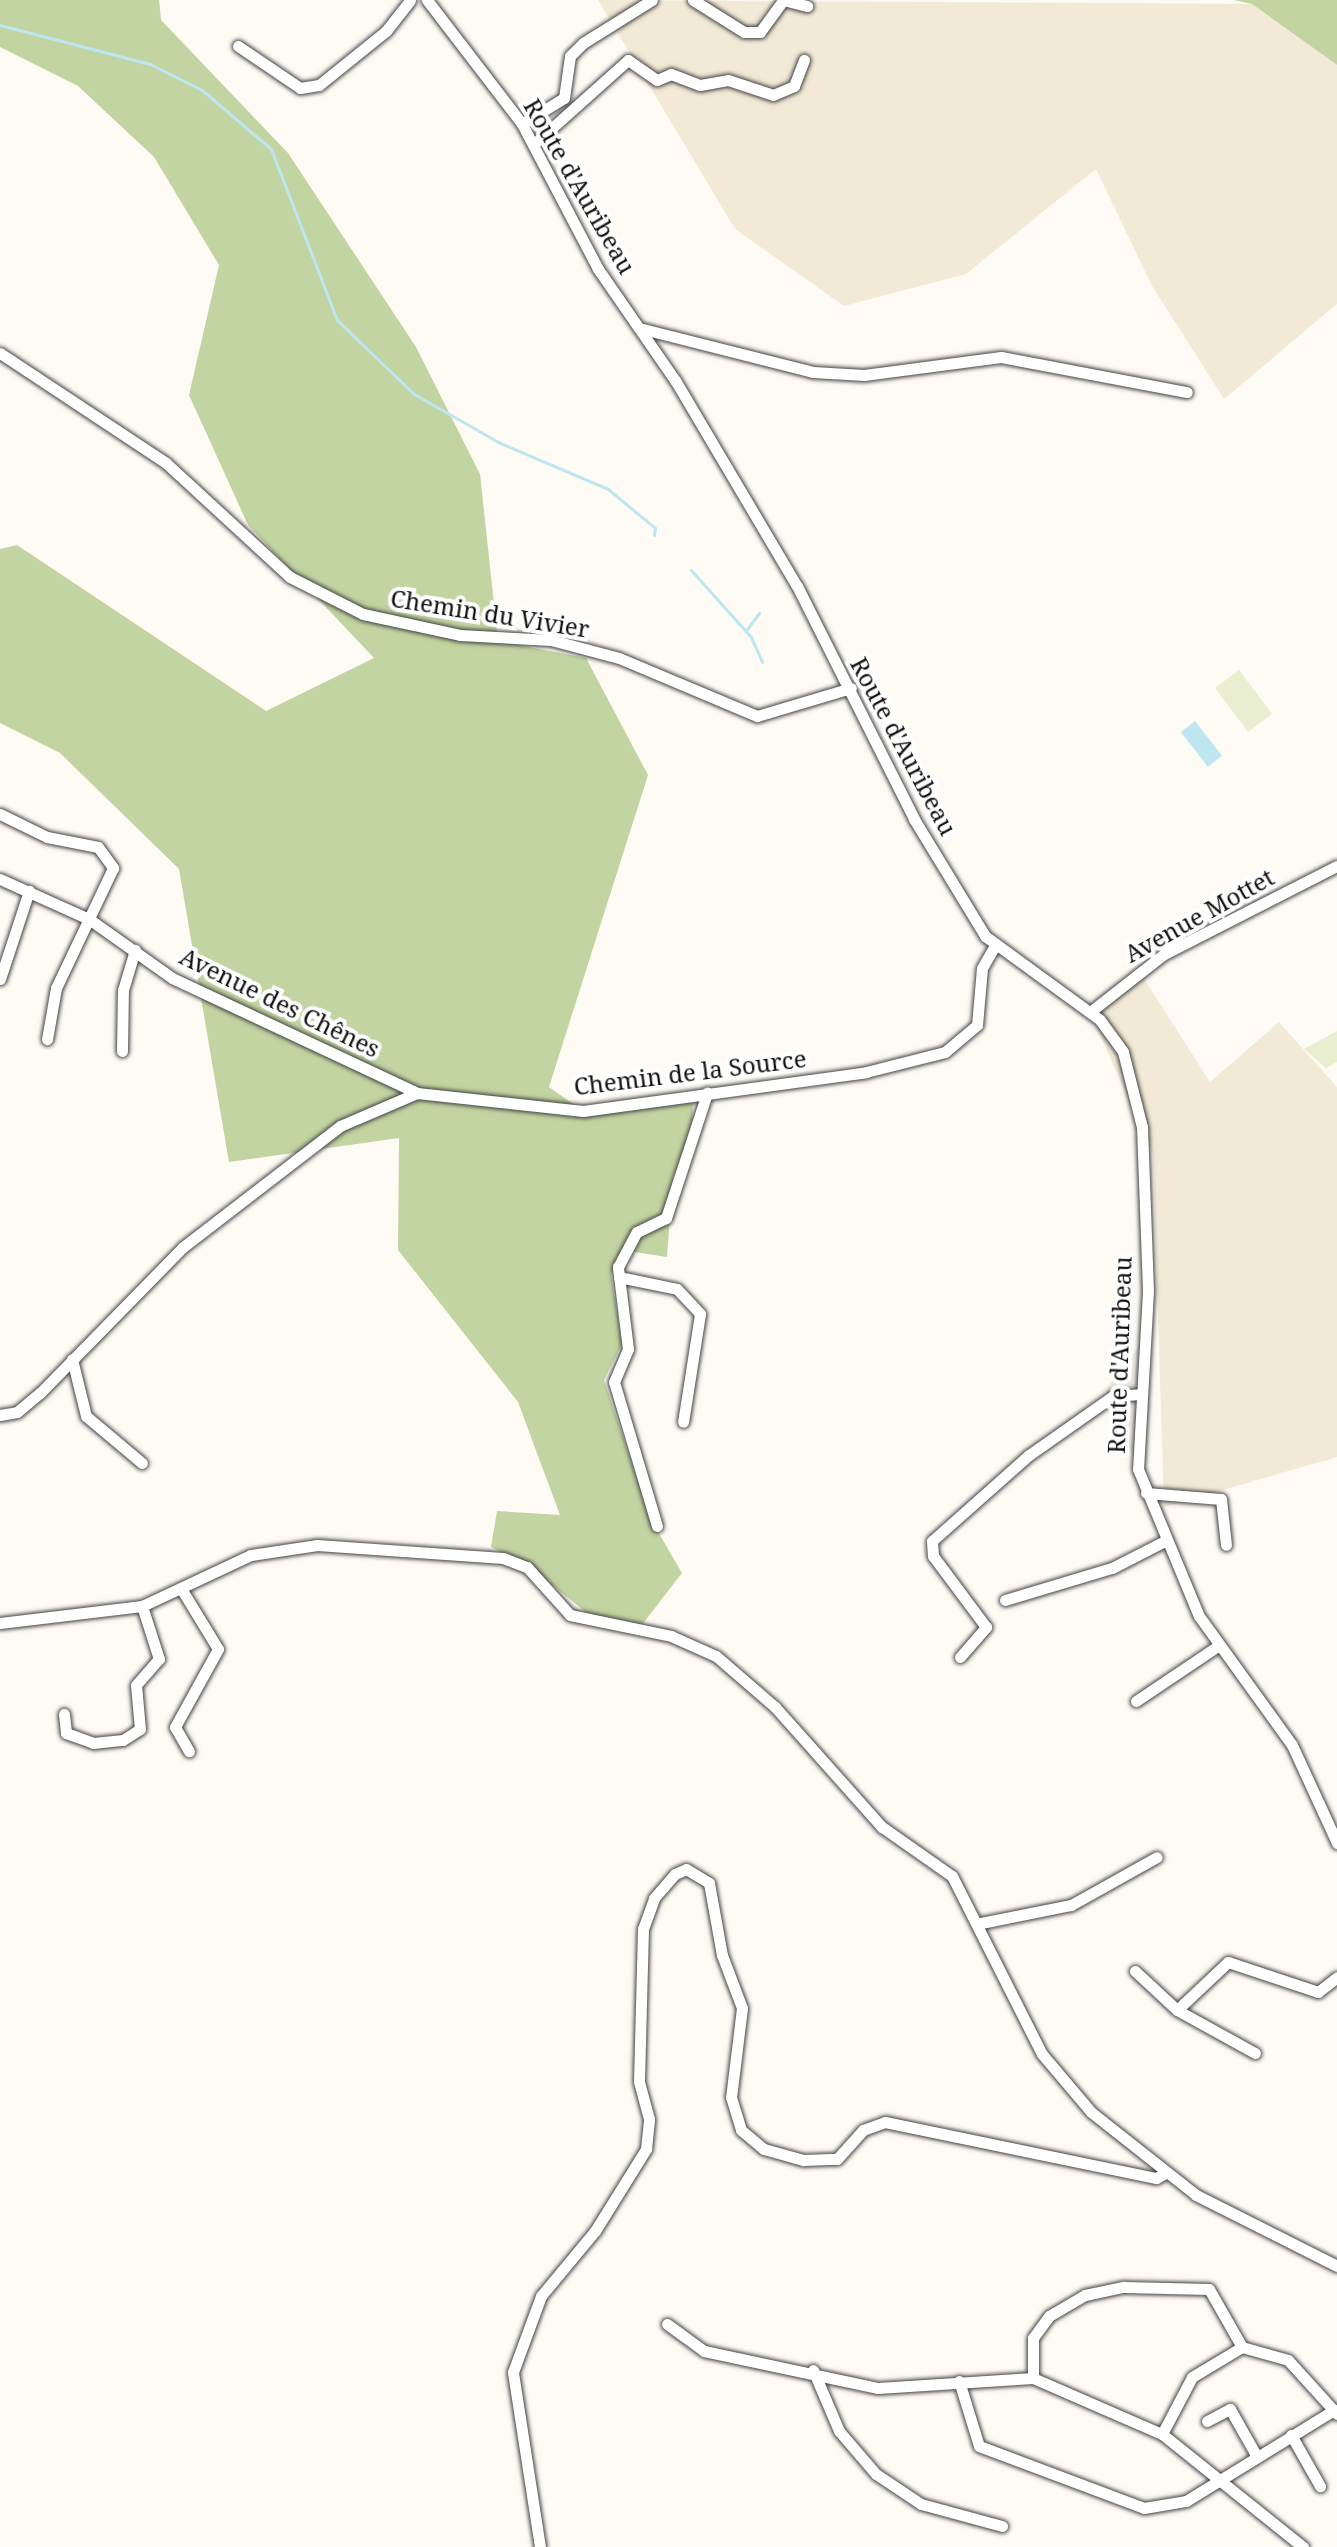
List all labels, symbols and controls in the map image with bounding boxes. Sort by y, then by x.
street label: Route d'Auribeau [518,93,642,279]
street label: Chemin du Vivier [389,583,591,643]
street label: Route d'Auribeau [845,652,963,840]
street label: Avenue Mottet [1119,862,1279,968]
street label: Avenue des Chênes [175,941,385,1063]
street label: Chemin de la Source [572,1043,808,1101]
street label: Route d'Auribeau [1101,1256,1137,1454]

